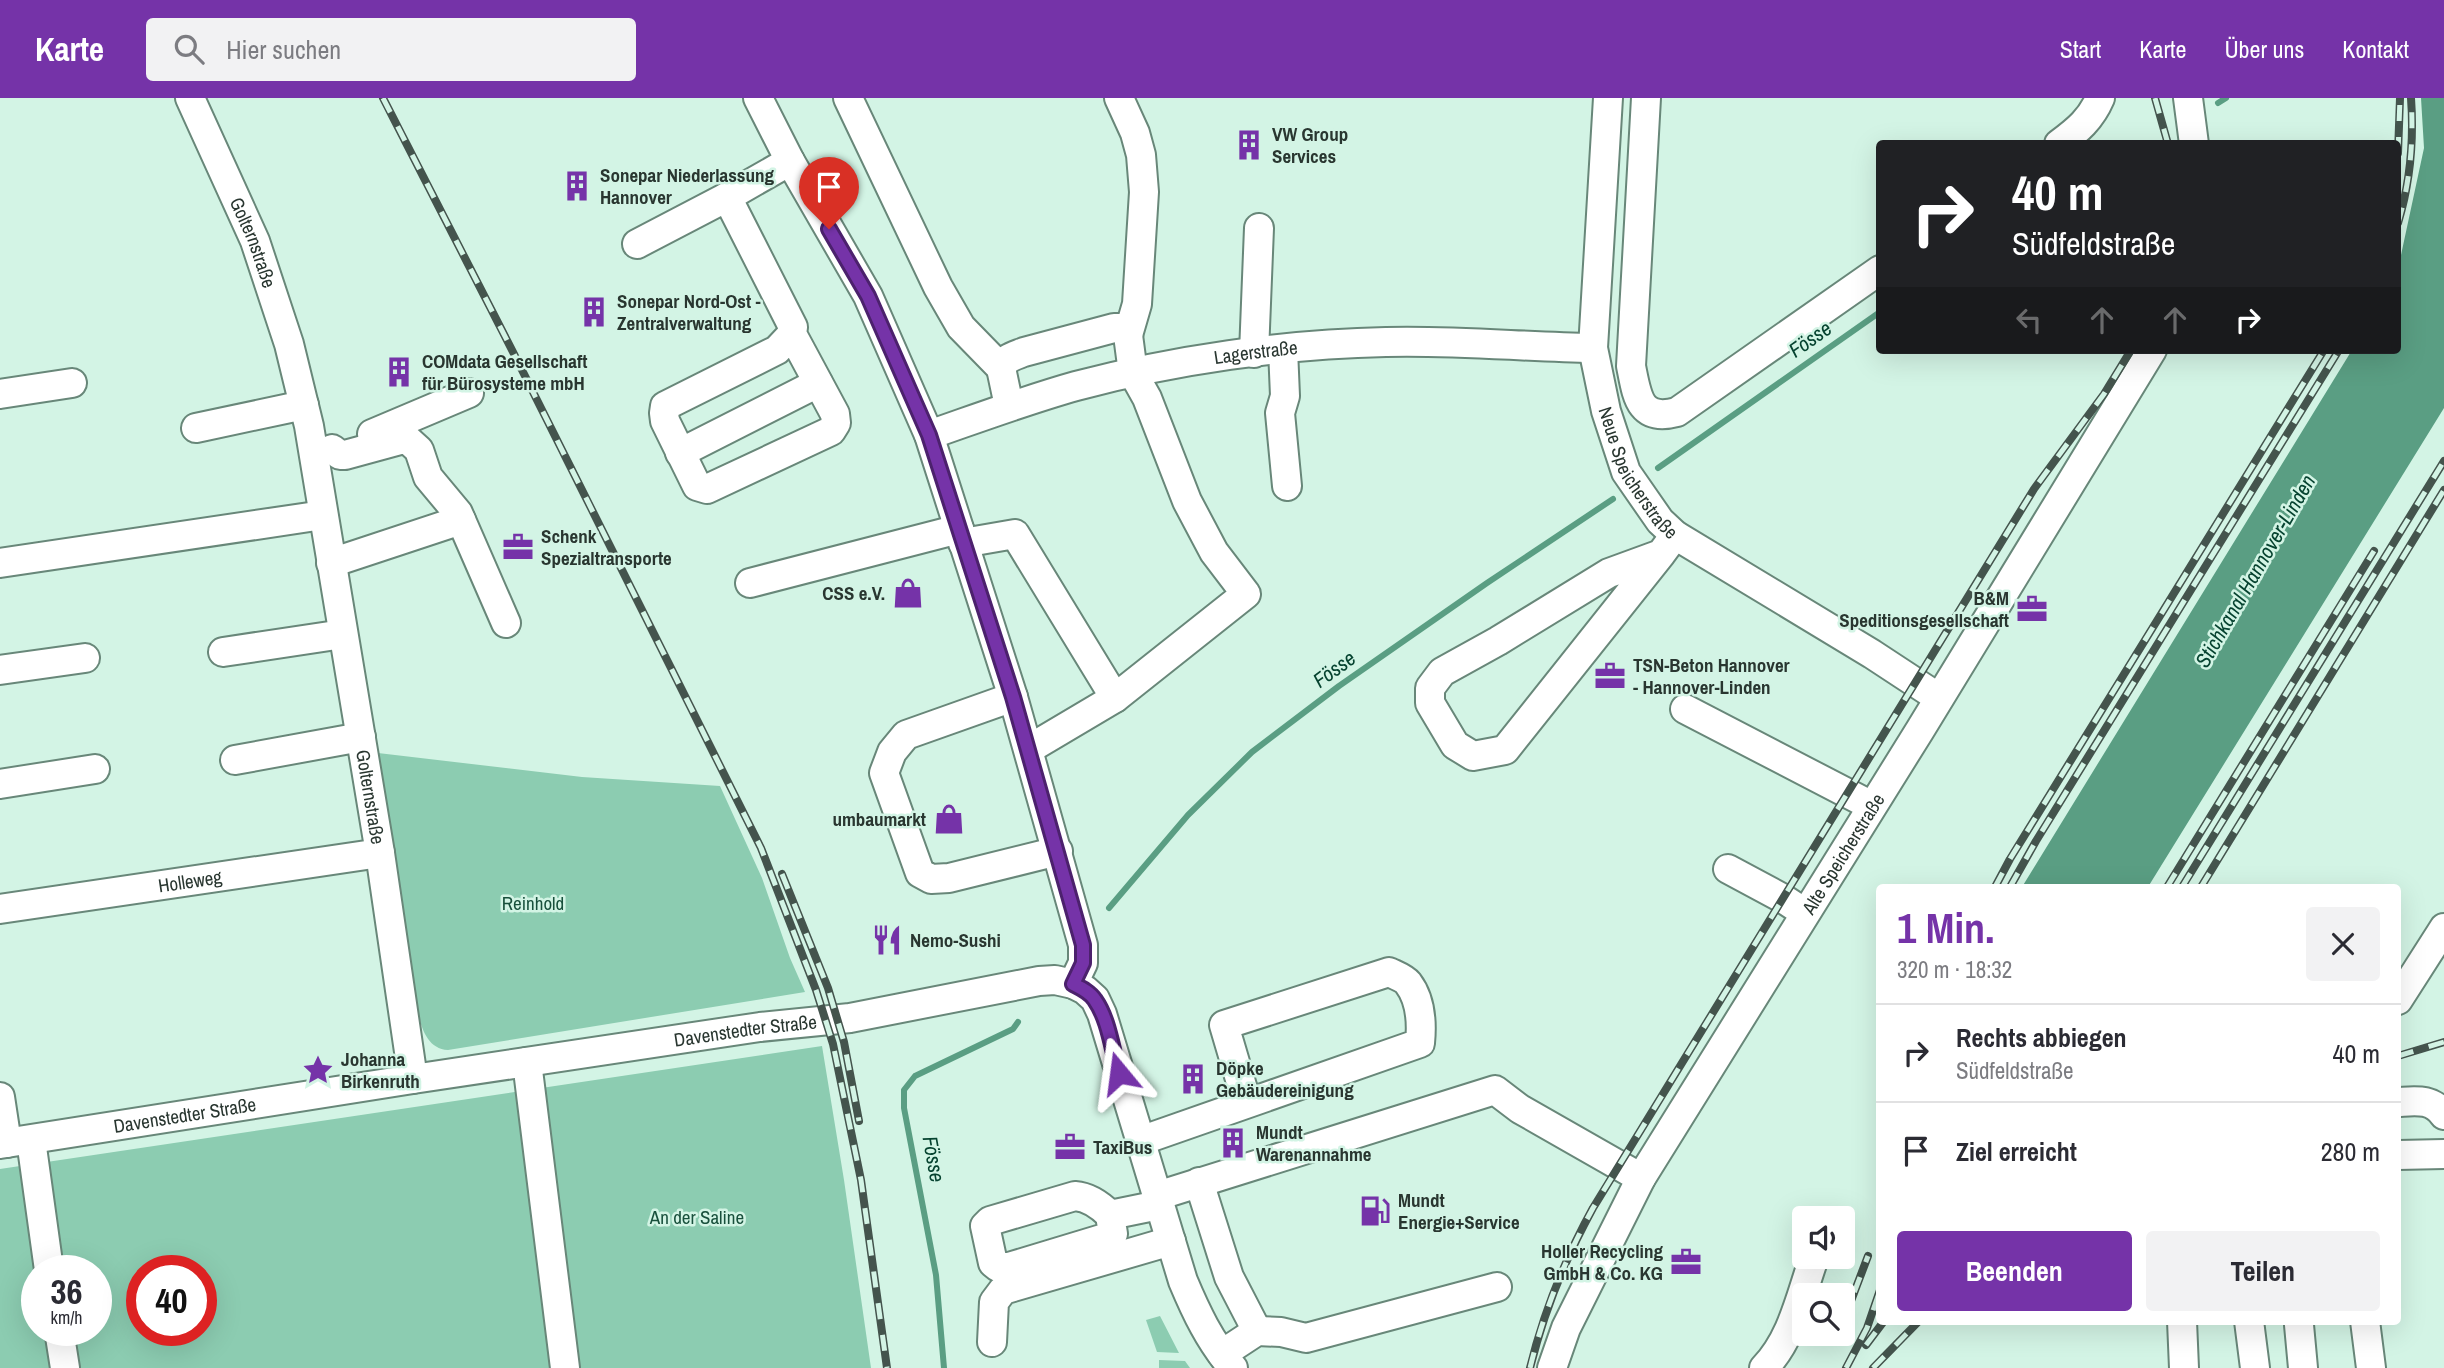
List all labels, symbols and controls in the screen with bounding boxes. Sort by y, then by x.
search box [146,18,636,81]
text: Karte [35,27,104,71]
icon: search [170,30,208,68]
text: Hier suchen [226,32,341,67]
text: Start [2060,33,2101,65]
text: Karte [2139,33,2186,65]
text: Über uns [2224,33,2304,65]
text: Kontakt [2342,33,2409,65]
place label: VW Group Services [1272,121,1348,169]
building icon: VW Group Services [1232,128,1266,162]
pin [799,157,859,229]
text: 40 m [2012,159,2104,225]
place label: Sonepar Niederlassung Hannover [600,162,775,210]
icon: arrive [810,168,848,206]
icon: right [1897,168,1988,259]
building icon: Sonepar Niederlassung Hannover [560,169,594,203]
street label: Golternstraße [224,193,283,291]
text: Südfeldstraße [2012,222,2175,265]
place label: Sonepar Nord-Ost - Zentralverwaltung [617,288,761,336]
building icon: Sonepar Nord-Ost - Zentralverwaltung [577,295,611,329]
icon: left [2010,301,2048,339]
icon: ahead [2083,301,2121,339]
icon: ahead [2156,301,2194,339]
icon: right [2229,301,2267,339]
water label: Fösse [1783,314,1837,364]
street label: Lagerstraße [1212,334,1299,370]
place label: COMdata Gesellschaft für Bürosysteme mbH [422,348,587,396]
building icon: COMdata Gesellschaft für Bürosysteme mbH [382,355,416,389]
street label: Neue Speicherstraße [1592,403,1684,544]
water label: Stichkanal Hannover-Linden [2188,469,2322,673]
place label: Schenk Spezialtransporte [541,523,672,571]
office icon: Schenk Spezialtransporte [501,530,535,564]
shop icon: CSS e.V. [891,576,925,610]
place label: CSS e.V. [822,580,885,606]
place label: B&M Speditionsgesellschaft [1839,585,2009,633]
office icon: B&M Speditionsgesellschaft [2015,592,2049,626]
water label: Fösse [1307,644,1361,694]
place label: TSN-Beton Hannover - Hannover-Linden [1633,652,1790,700]
office icon: TSN-Beton Hannover - Hannover-Linden [1593,659,1627,693]
street label: Golternstraße [350,748,391,846]
street label: Alte Speicherstraße [1795,788,1890,920]
shop icon: umbaumarkt [932,802,966,836]
place label: umbaumarkt [833,806,926,832]
street label: Holleweg [156,863,224,899]
park label: Reinhold [502,890,564,916]
text: 1 Min. [1897,900,1995,956]
button: close [2306,907,2380,981]
restaurant icon: Nemo-Sushi [870,923,904,957]
place label: Nemo-Sushi [910,927,1001,953]
text: 320 m · 18:32 [1897,954,2012,985]
street label: Davenstedter Straße [672,1008,818,1053]
text: Rechts abbiegen [1956,1020,2127,1055]
icon: right [1897,1034,1935,1072]
position arrow [1082,1036,1156,1110]
text: 40 m [2333,1036,2380,1071]
place label: Johanna Birkenruth [341,1046,420,1094]
place icon: Johanna Birkenruth [301,1053,335,1087]
place label: Döpke Gebäudereinigung [1216,1055,1354,1103]
text: Südfeldstraße [1956,1055,2073,1086]
building icon: Döpke Gebäudereinigung [1176,1062,1210,1096]
street label: Davenstedter Straße [112,1091,258,1139]
place label: Mundt Warenannahme [1256,1119,1372,1167]
building icon: Mundt Warenannahme [1216,1126,1250,1160]
office icon: TaxiBus [1053,1130,1087,1164]
icon: arrive [1897,1132,1935,1170]
water label: Fösse [916,1134,952,1184]
place label: TaxiBus [1093,1134,1152,1160]
text: Ziel erreicht [1956,1134,2077,1169]
text: 280 m [2321,1134,2380,1169]
place label: Mundt Energie+Service [1398,1187,1520,1235]
fuel station icon: Mundt Energie+Service [1358,1194,1392,1228]
park label: An der Saline [649,1204,744,1230]
map controls [1792,1206,1855,1346]
button: sound [1792,1206,1855,1269]
button: Beenden [1897,1231,2132,1311]
button: Teilen [2146,1231,2380,1311]
place label: Holler Recycling GmbH & Co. KG [1541,1238,1663,1286]
office icon: Holler Recycling GmbH & Co. KG [1669,1245,1703,1279]
speed limit sign: 40 [126,1255,217,1346]
text: 36 [51,1268,82,1315]
button: search [1792,1283,1855,1346]
text: km/h [51,1305,83,1330]

